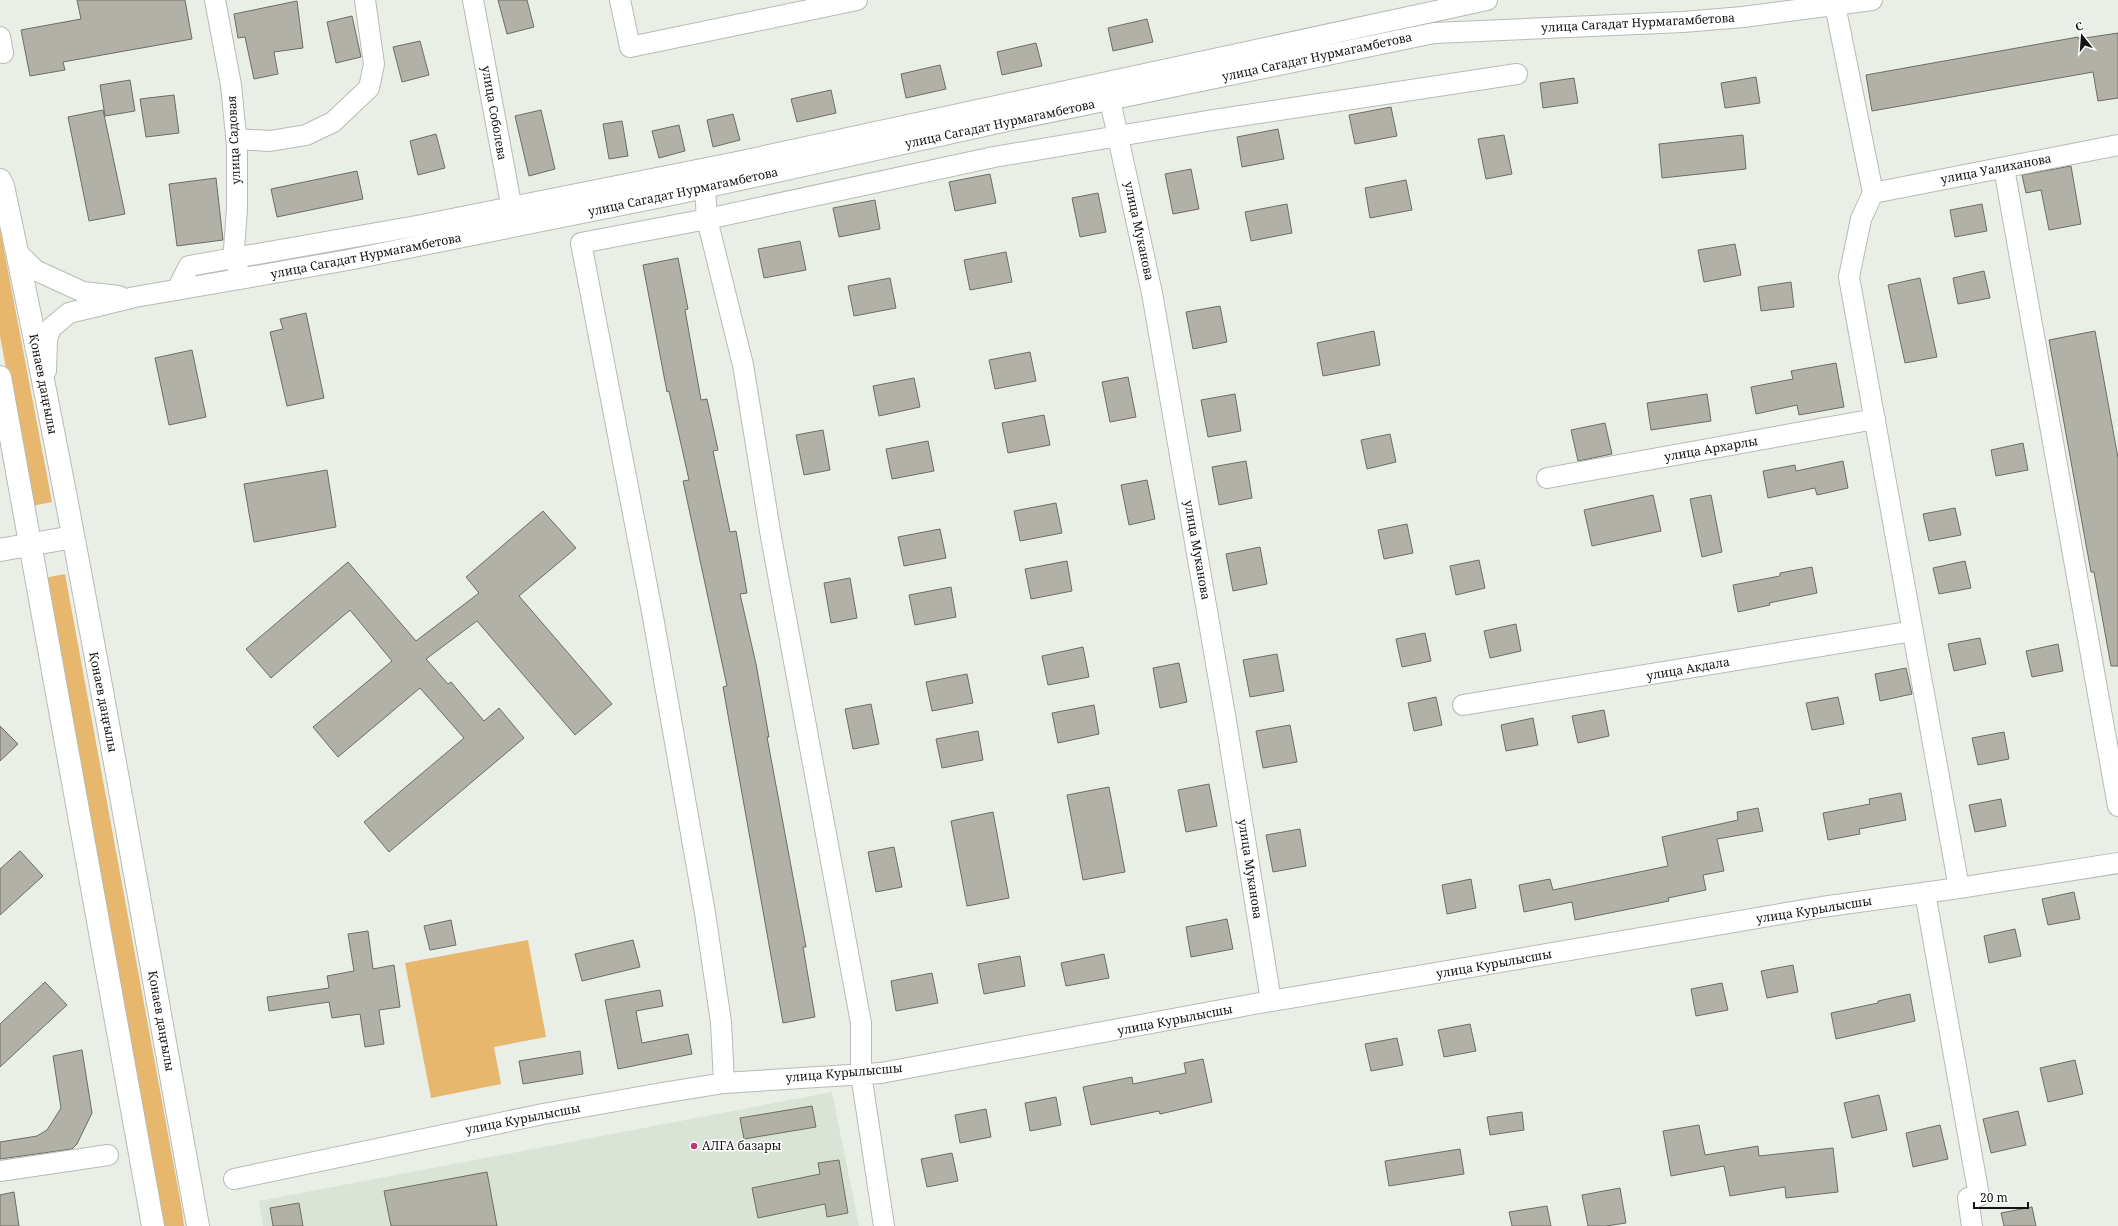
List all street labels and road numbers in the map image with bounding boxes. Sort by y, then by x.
street label: улица Сагадат Нурмагамбетова [1541,9,1735,36]
street label: улица Сагадат Нурмагамбетова [1220,28,1414,85]
street label: улица Соболева [478,64,511,162]
street label: улица Садовая [223,95,244,185]
street label: улица Сагадат Нурмагамбетова [903,95,1097,152]
street label: улица Уалиханова [1939,149,2053,188]
street label: улица Сагадат Нурмагамбетова [586,163,780,220]
street label: улица Муканова [1121,180,1158,282]
street label: улица Сагадат Нурмагамбетова [269,229,463,282]
street label: Қонаев даңғылы [25,332,62,436]
street label: улица Архарлы [1663,432,1759,465]
street label: улица Муканова [1180,499,1215,601]
street label: Қонаев даңғылы [85,650,122,754]
street label: улица Акдала [1645,653,1731,684]
street label: улица Муканова [1234,818,1267,920]
street label: улица Курылысшы [1755,892,1873,927]
street label: улица Курылысшы [1435,945,1553,982]
street label: Қонаев даңғылы [144,969,179,1073]
street label: улица Курылысшы [1116,1000,1234,1039]
street label: улица Курылысшы [785,1059,903,1086]
street label: улица Курылысшы [464,1099,582,1138]

